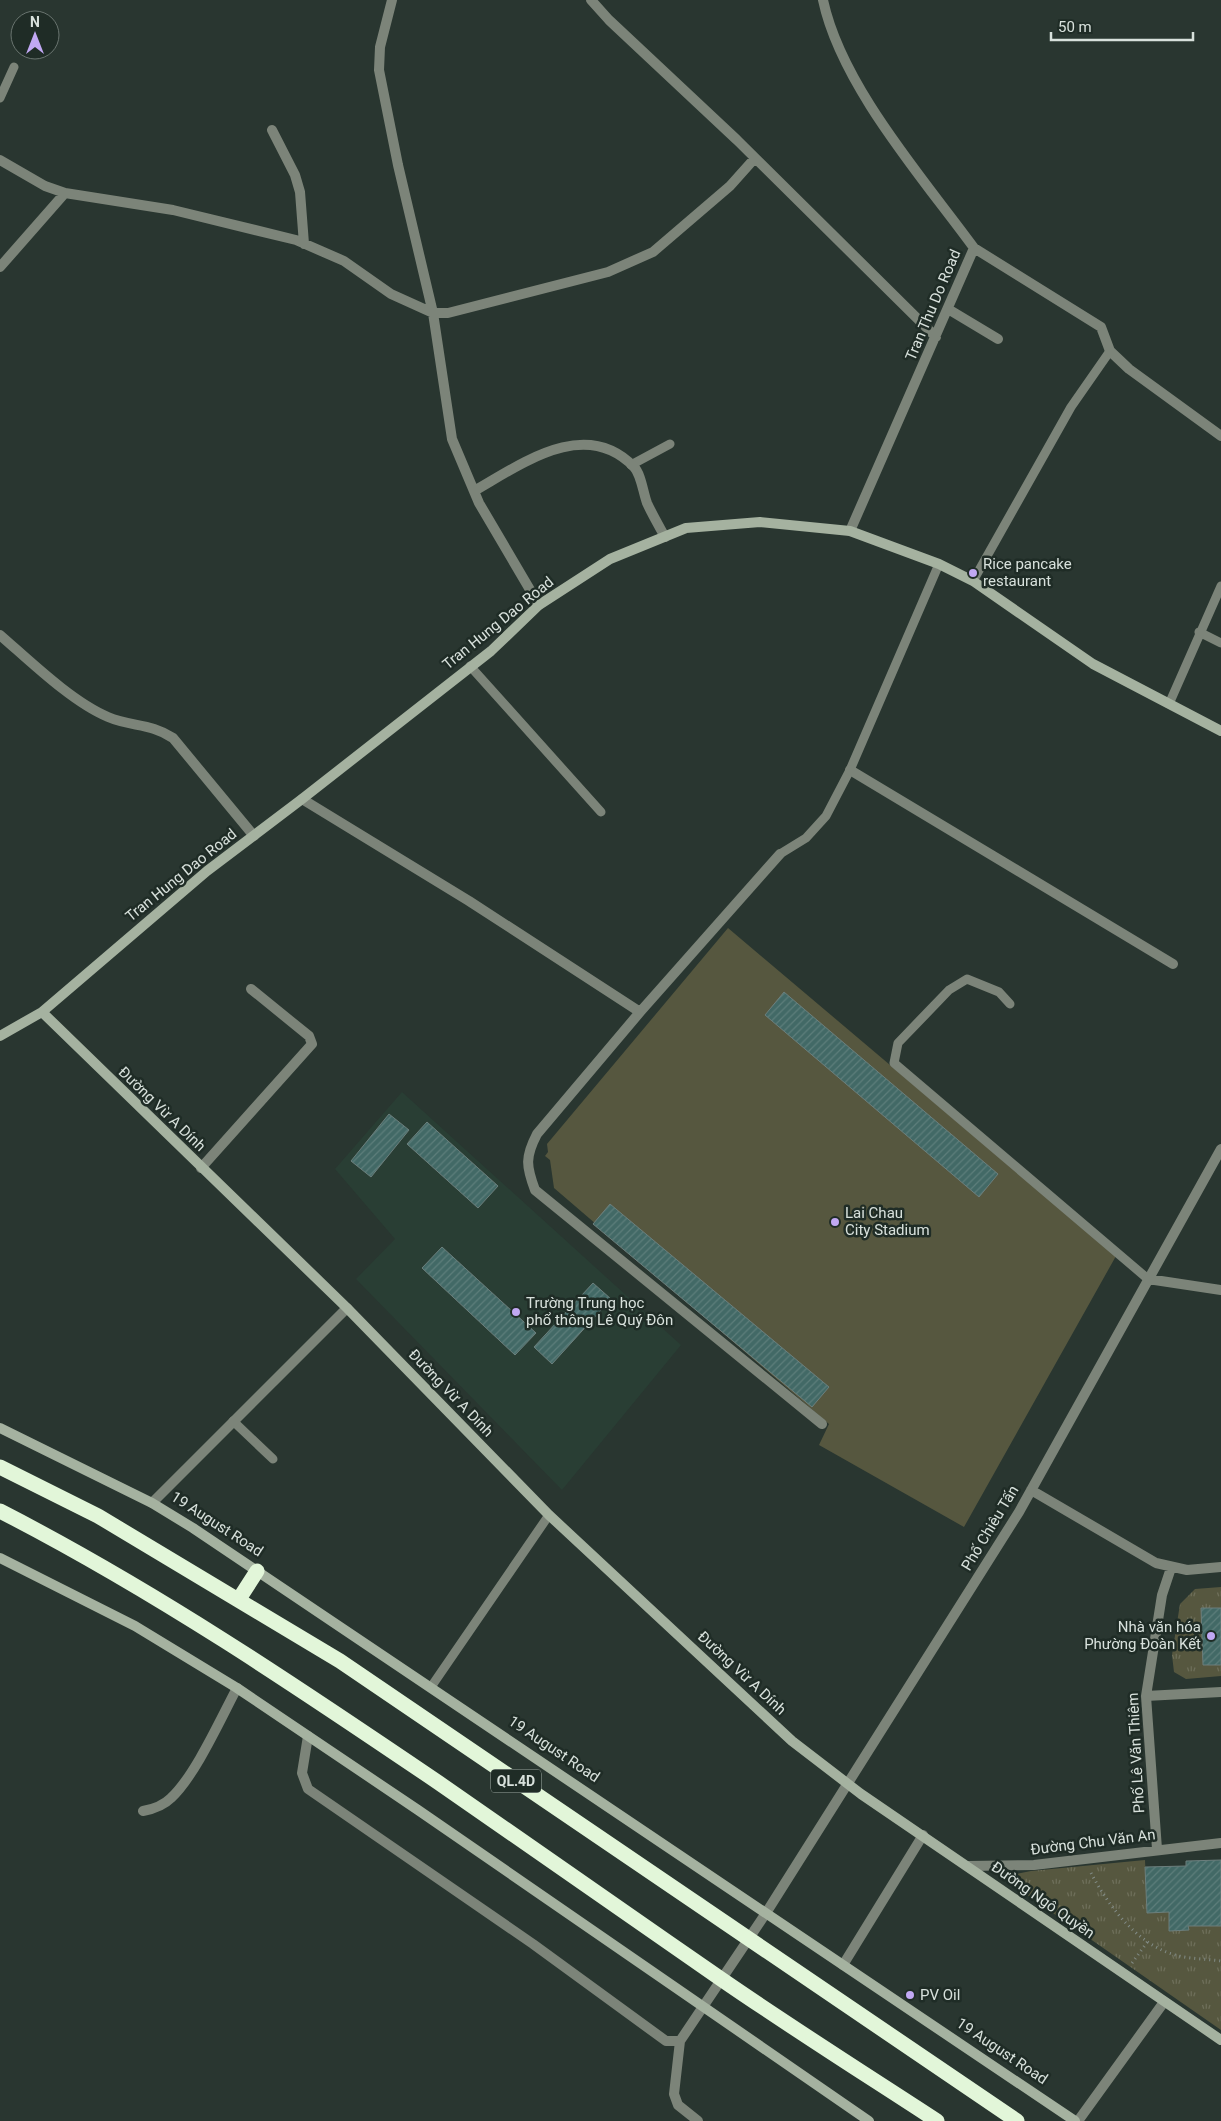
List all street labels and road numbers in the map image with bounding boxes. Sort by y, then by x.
street label: Tran Thu Do Road [902,247,964,363]
street label: Tran Hung Dao Road [439,573,557,673]
street label: Tran Hung Dao Road [122,825,240,925]
street label: Đường Vừ A Dính [115,1063,209,1155]
street label: Đường Vừ A Dính [405,1346,497,1440]
street label: Phố Chiêu Tấn [958,1482,1022,1574]
street label: 19 August Road [168,1488,266,1560]
street label: Đường Vừ A Dính [694,1627,790,1719]
street label: Phố Lê Văn Thiêm [1124,1692,1148,1814]
street label: 19 August Road [505,1712,603,1786]
road number: QL.4D [491,1770,541,1792]
street label: Đường Chu Văn An [1029,1825,1157,1859]
street label: Đường Ngô Quyền [988,1858,1098,1942]
street label: 19 August Road [953,2014,1051,2088]

